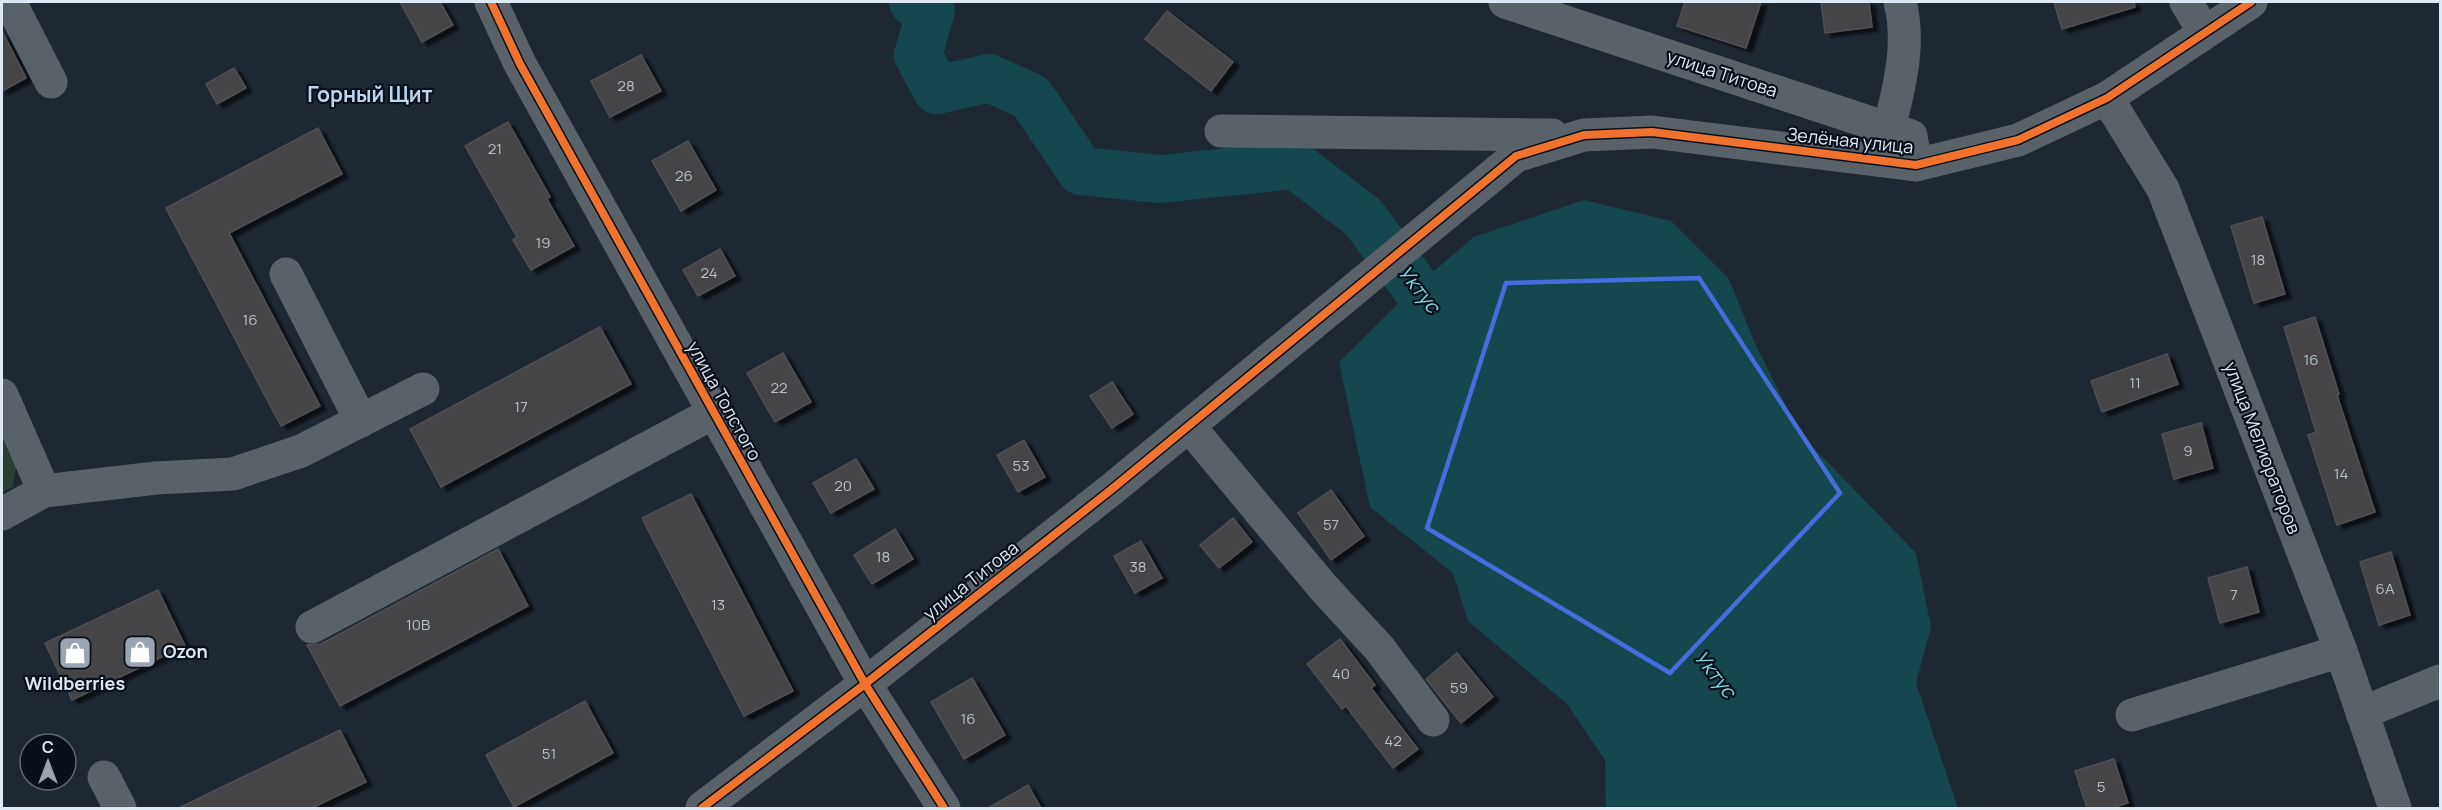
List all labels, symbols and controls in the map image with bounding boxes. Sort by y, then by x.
street label: улица Титова [1664,44,1781,102]
house number: 28 [617,75,635,96]
district label: Горный Щит [307,80,433,108]
street label: Зелёная улица [1786,121,1915,159]
house number: 21 [488,138,502,159]
house number: 26 [675,165,693,186]
house number: 19 [535,232,551,253]
house number: 18 [2251,249,2265,270]
water label: Уктус [1392,259,1448,320]
house number: 24 [700,262,718,283]
house number: 16 [242,309,258,330]
street label: улица Толстого [682,337,768,464]
house number: 16 [2303,349,2319,370]
street label: улица Мелиораторов [2219,358,2307,537]
house number: 11 [2129,372,2141,393]
house number: 22 [770,377,788,398]
house number: 17 [514,396,528,417]
house number: 9 [2183,440,2193,461]
house number: 53 [1013,455,1029,476]
house number: 14 [2334,463,2348,484]
house number: 20 [834,475,852,496]
house number: 57 [1323,514,1339,535]
street label: улица Титова [918,535,1023,625]
house number: 18 [876,546,890,567]
house number: 38 [1129,556,1147,577]
house number: 6А [2376,578,2395,599]
house number: 7 [2230,584,2238,605]
house number: 13 [711,594,725,615]
house number: 10В [406,614,430,635]
shop icon: Ozon [122,634,158,670]
shop icon: Wildberries [57,635,93,671]
place label: Ozon [163,639,208,663]
water label: Уктус [1688,644,1744,705]
house number: 40 [1332,663,1350,684]
place label: Wildberries [25,671,125,695]
house number: 59 [1450,677,1468,698]
house number: 16 [960,708,976,729]
house number: 42 [1384,730,1402,751]
north arrow [18,732,78,792]
text: С [42,736,54,758]
house number: 51 [542,743,556,764]
house number: 5 [2097,776,2105,797]

